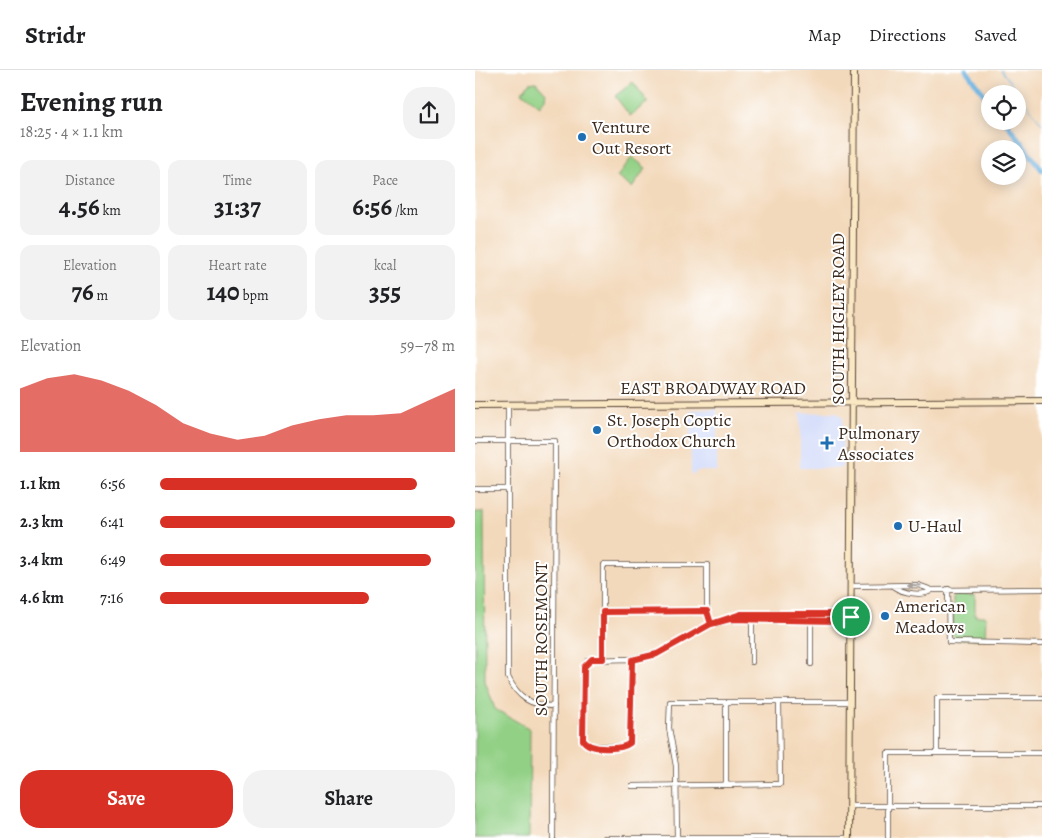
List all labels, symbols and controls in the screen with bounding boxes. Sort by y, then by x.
text: Stridr [25,19,86,51]
text: Map [808,23,841,47]
text: Directions [869,23,946,47]
text: Saved [974,23,1017,47]
text: Evening run [20,83,163,121]
map controls [981,85,1026,185]
button: locate [981,85,1026,130]
button: share [403,87,455,139]
place label: Venture Out Resort [591,115,671,160]
text: 18:25 · 4 × 1.1 km [20,121,123,143]
marker: Venture Out Resort [576,131,588,143]
button: layers [981,140,1026,185]
text: Distance [65,171,115,190]
text: Time [223,171,252,190]
text: Pace [372,171,398,190]
text: 4.56 [59,190,100,224]
text: 31:37 [214,190,261,224]
text: 6:56 [352,190,392,224]
text: km [100,201,121,220]
text: /km [392,201,418,220]
street label: SOUTH HIGLEY ROAD [826,233,850,405]
text: Elevation [63,256,117,275]
text: Heart rate [208,256,267,275]
text: kcal [374,256,396,275]
text: 76 [71,275,94,309]
text: 140 [206,275,240,309]
text: 355 [369,275,401,309]
text: m [94,286,108,305]
text: bpm [240,286,269,305]
text: Elevation [20,335,81,357]
text: 59–78 m [400,335,455,357]
street label: EAST BROADWAY ROAD [620,376,806,400]
place label: St. Joseph Coptic Orthodox Church [607,408,736,453]
place label: Pulmonary Associates [837,421,920,466]
marker: St. Joseph Coptic Orthodox Church [591,424,603,436]
marker: Pulmonary Associates [820,436,834,450]
text: 1.1 km [20,473,60,495]
text: 6:56 [100,473,125,495]
text: 2.3 km [20,511,63,533]
text: 6:41 [100,511,124,533]
place label: U-Haul [908,514,962,538]
marker: U-Haul [892,520,904,532]
text: 3.4 km [20,549,63,571]
text: 6:49 [100,549,126,571]
street label: SOUTH ROSEMONT [529,562,553,716]
one-way arrow [905,581,921,589]
text: 4.6 km [20,587,64,609]
text: 7:16 [100,587,123,609]
place label: American Meadows [894,594,966,639]
pin [830,596,872,638]
icon: arrive [837,603,865,631]
marker: American Meadows [879,610,891,622]
button: Save [20,770,233,828]
button: Share [243,770,455,828]

